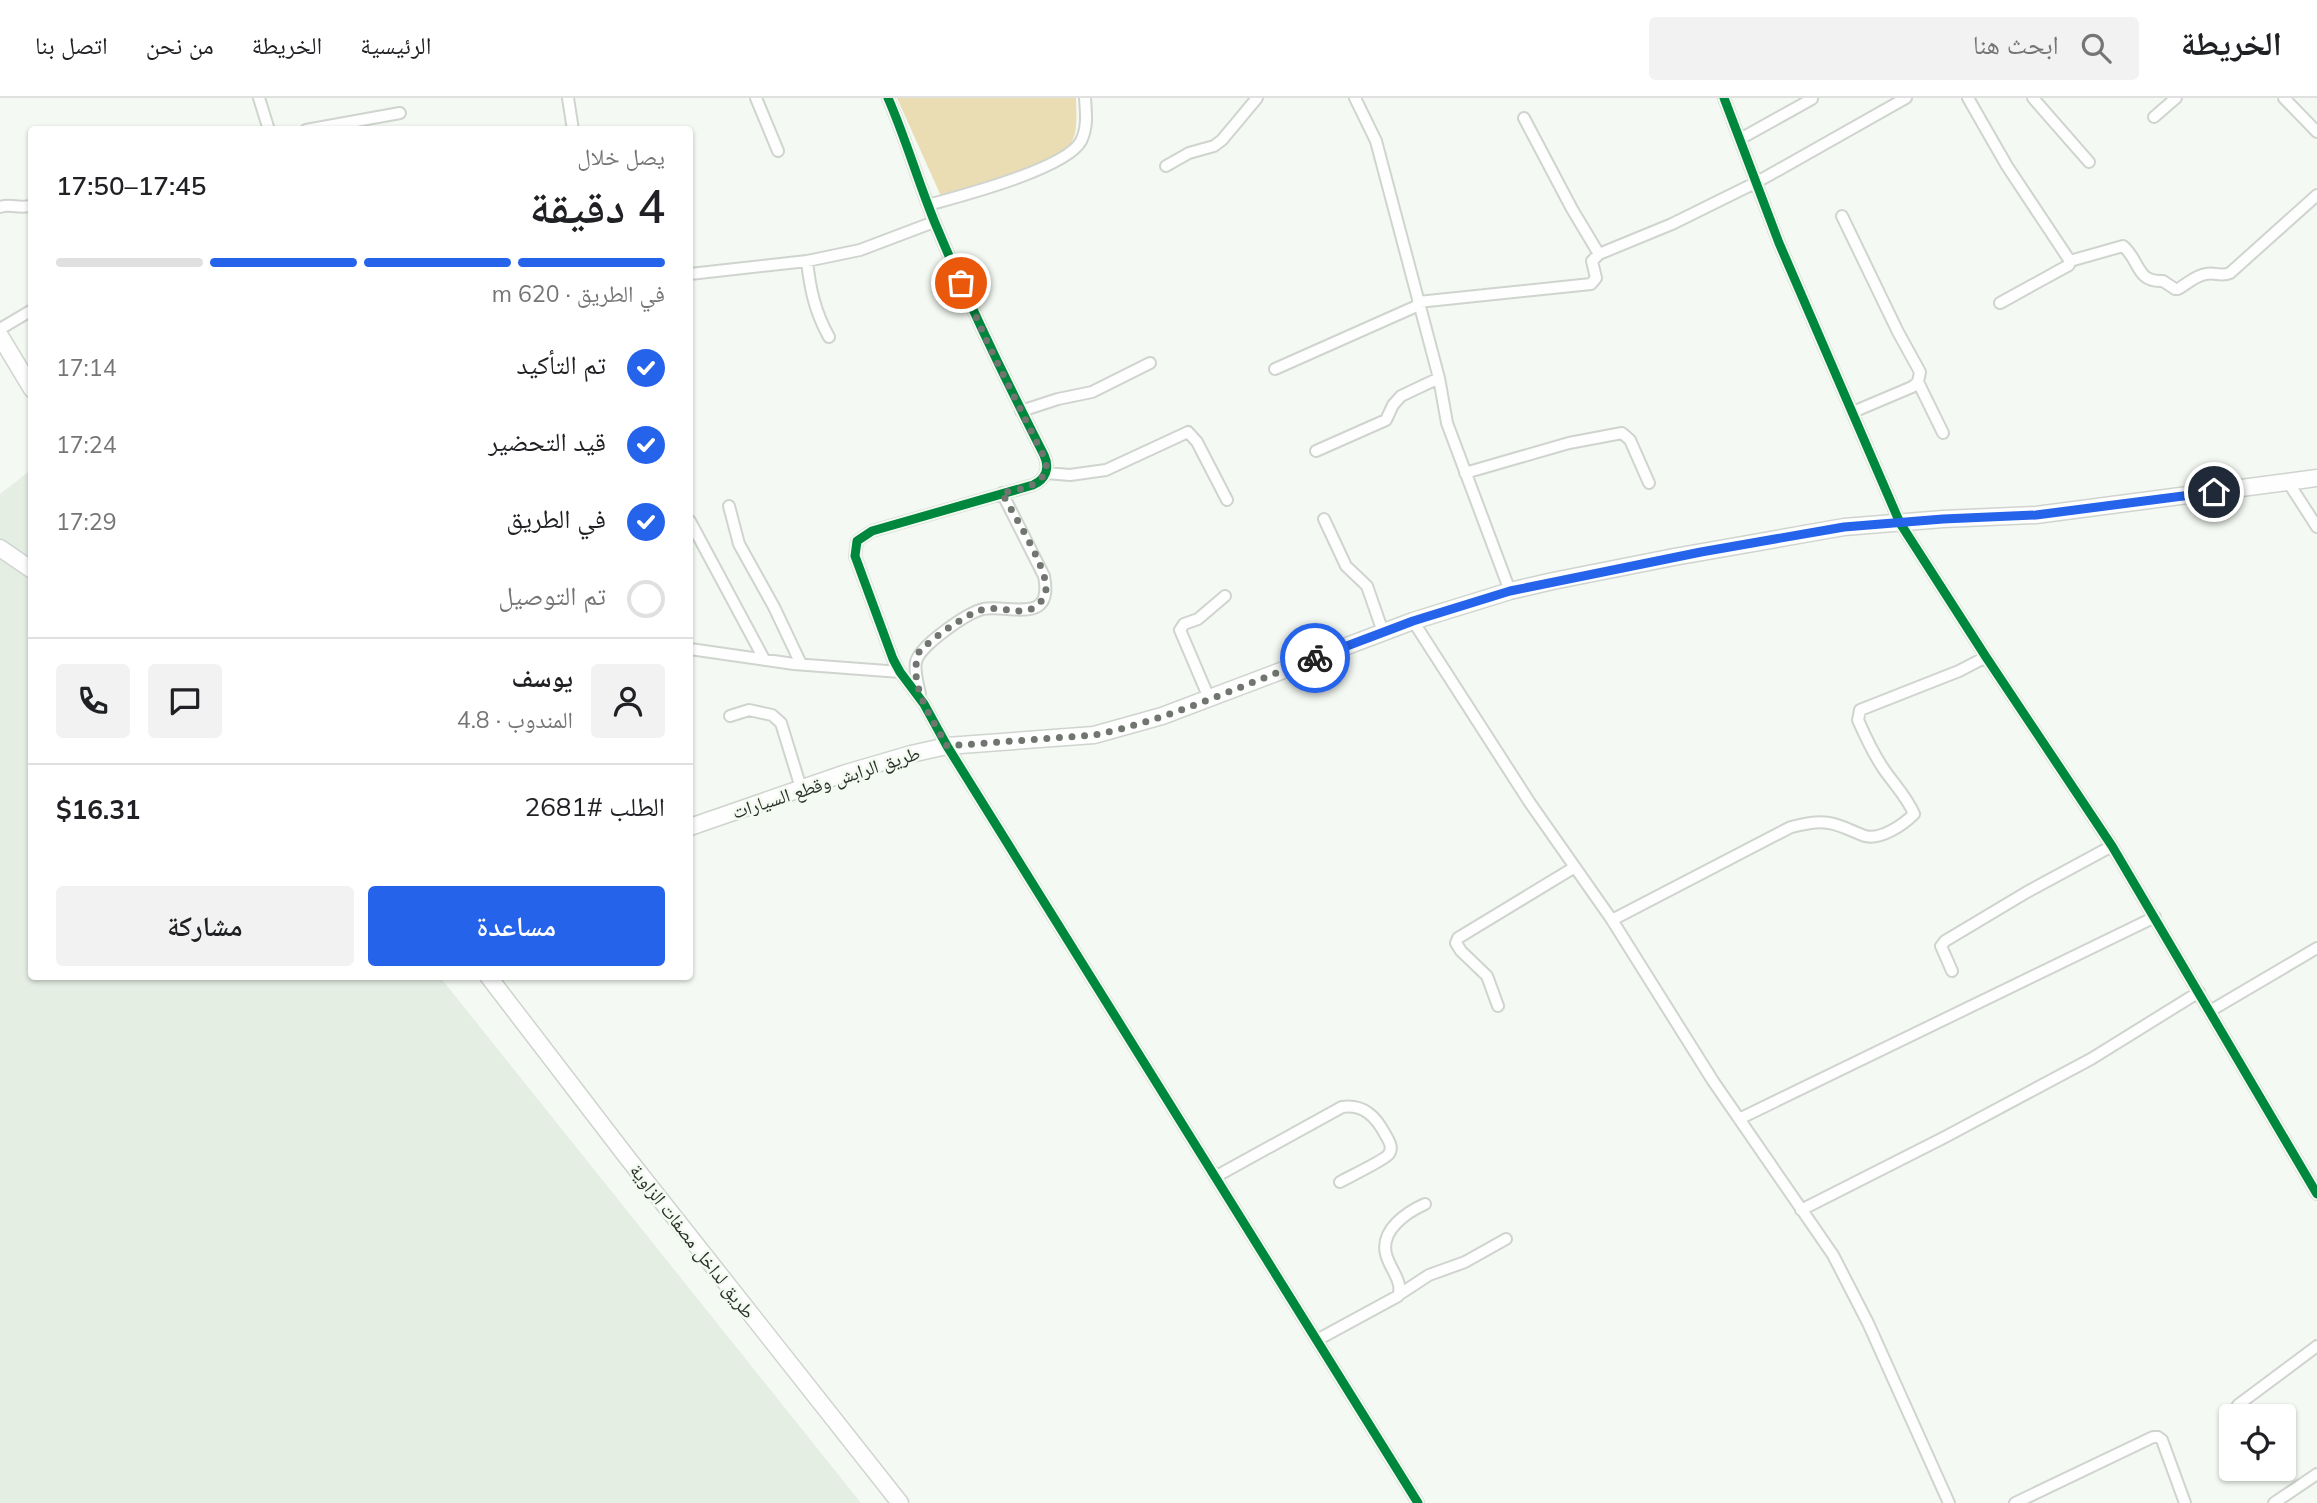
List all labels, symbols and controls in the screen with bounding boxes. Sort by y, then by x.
search box [1649,17,2139,80]
text: الخريطة [2181,22,2282,63]
text: ابحث هنا [1973,28,2059,61]
icon: search [2077,29,2115,67]
text: اتصل بنا [35,30,108,60]
text: من نحن [146,30,214,60]
text: الخريطة [252,30,322,60]
text: الرئيسية [360,30,431,60]
text: يصل خلال [577,142,665,171]
text: 17:45–17:50 [56,169,206,202]
text: 4 دقيقة [530,177,665,235]
pin [931,253,991,313]
icon: bag [942,264,980,302]
text: في الطريق · 620 m [492,279,665,308]
text: تم التأكيد [516,348,606,381]
icon: check [627,349,665,387]
text: 17:14 [56,353,116,382]
text: قيد التحضير [488,425,606,458]
icon: check [627,426,665,464]
text: 17:24 [56,430,116,459]
pin [2184,462,2244,522]
icon: home [2195,473,2233,511]
text: في الطريق [506,502,606,535]
icon: check [627,503,665,541]
text: 17:29 [56,507,116,536]
text: تم التوصيل [498,579,606,612]
courier [1280,623,1350,693]
icon: bike [1296,639,1334,677]
text: يوسف [512,661,573,694]
button: phone [56,664,130,738]
button: chat [148,664,222,738]
button: person [591,664,665,738]
text: المندوب · 4.8 [457,705,573,734]
street label: طريق الرابش وقطع السيارات [729,740,923,825]
text: الطلب #2681 [525,790,665,823]
text: $16.31 [56,793,140,826]
button: مشاركة [56,886,354,966]
button: مساعدة [368,886,665,966]
street label: طريق لداخل مصفات الزاوية [625,1159,761,1323]
map controls [2219,1404,2296,1481]
button: locate [2219,1404,2296,1481]

